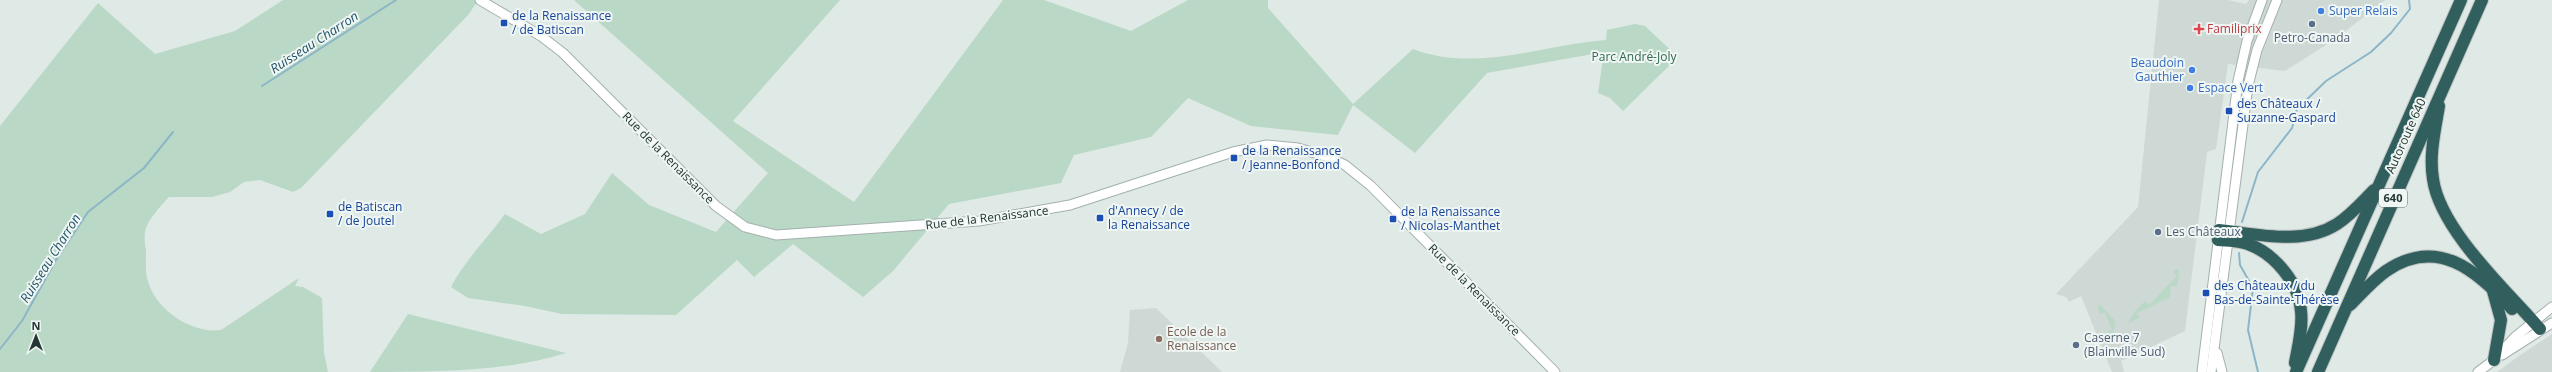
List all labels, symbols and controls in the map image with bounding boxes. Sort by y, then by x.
place label: Super Relais [2329,2,2398,19]
marker: Super Relais [2316,6,2326,16]
water label: Ruisseau Charron [266,7,362,77]
place label: de la Renaissance / de Batiscan [512,7,611,38]
marker: de la Renaissance / de Batiscan [499,18,509,28]
marker: Petro-Canada [2307,19,2317,29]
place label: Familiprix [2207,20,2262,37]
marker: Familiprix [2194,24,2204,34]
place label: Petro-Canada [2274,29,2350,46]
park label: Parc André-Joly [1592,48,1677,65]
place label: Beaudoin Gauthier [2131,54,2184,85]
marker: Beaudoin Gauthier [2187,65,2197,75]
place label: Espace Vert [2198,79,2263,96]
marker: Espace Vert [2185,83,2195,93]
place label: des Châteaux / Suzanne-Gaspard [2237,95,2336,126]
street label: Autoroute 640 [2381,95,2430,176]
marker: des Châteaux / Suzanne-Gaspard [2224,106,2234,116]
street label: Rue de la Renaissance [619,108,718,208]
place label: de la Renaissance / Jeanne-Bonfond [1242,142,1341,173]
marker: de la Renaissance / Jeanne-Bonfond [1229,153,1239,163]
road number: 640 [2379,189,2407,207]
place label: de Batiscan / de Joutel [338,198,402,229]
street label: Rue de la Renaissance [924,201,1050,233]
place label: d'Annecy / de la Renaissance [1108,202,1190,233]
place label: de la Renaissance / Nicolas-Manthet [1401,203,1500,234]
marker: de Batiscan / de Joutel [325,209,335,219]
water label: Ruisseau Charron [15,210,85,306]
marker: d'Annecy / de la Renaissance [1095,213,1105,223]
marker: de la Renaissance / Nicolas-Manthet [1388,214,1398,224]
place label: Les Châteaux [2166,223,2241,240]
marker: Les Châteaux [2153,227,2163,237]
street label: Rue de la Renaissance [1425,240,1524,340]
place label: des Châteaux / du Bas-de-Sainte-Thérèse [2214,277,2340,308]
marker: des Châteaux / du Bas-de-Sainte-Thérèse [2201,288,2211,298]
north arrow [16,316,56,356]
text: N [32,318,40,333]
place label: Ecole de la Renaissance [1167,323,1236,354]
place label: Caserne 7 (Blainville Sud) [2084,329,2166,360]
marker: Ecole de la Renaissance [1154,334,1164,344]
marker: Caserne 7 (Blainville Sud) [2071,340,2081,350]

